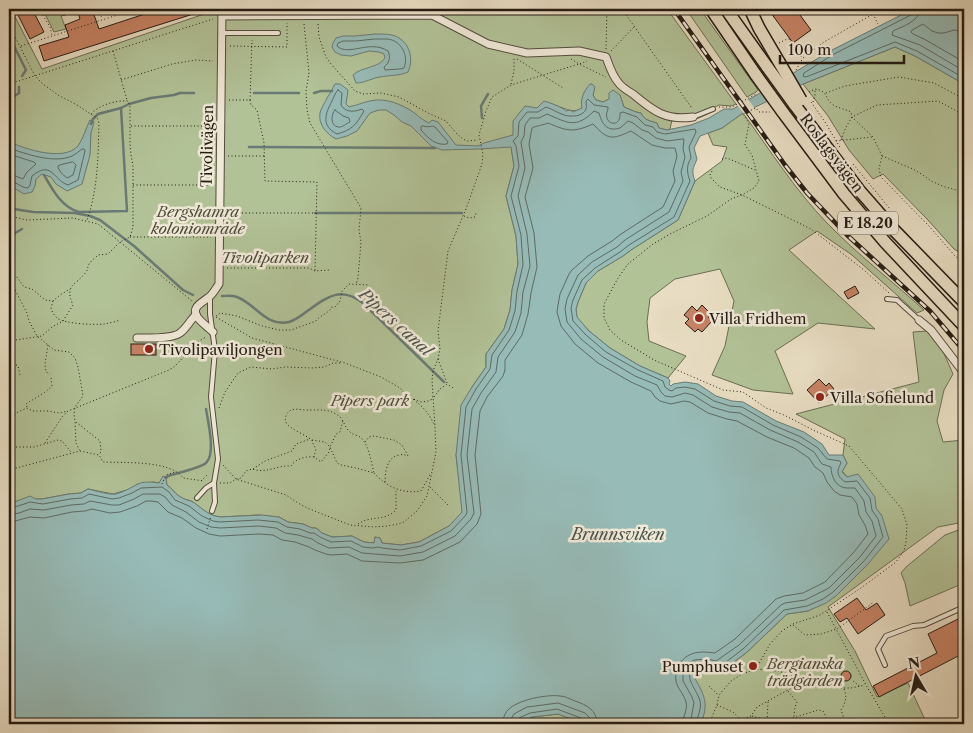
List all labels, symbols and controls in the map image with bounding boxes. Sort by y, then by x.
scale bar [780,32,904,64]
text: 100 m [788,40,831,59]
street label: Tivolivägen [197,104,217,187]
street label: Roslagsvägen [796,110,868,197]
park label: Bergshamra koloniområde [150,202,245,238]
road number: E 18.20 [838,212,898,234]
park label: Tivoliparken [221,248,309,267]
water label: Pipers canal [354,283,438,361]
place label: Villa Fridhem [708,309,807,328]
marker: Villa Fridhem [693,312,705,324]
place label: Tivolipaviljongen [159,340,283,359]
marker: Tivolipaviljongen [143,343,155,355]
place label: Villa Sofielund [829,388,934,407]
park label: Pipers park [330,391,410,410]
marker: Villa Sofielund [814,391,826,403]
water label: Brunnsviken [569,524,665,544]
north arrow [890,650,940,700]
text: N [907,653,921,673]
park label: Bergianska trädgården [766,654,843,690]
place label: Pumphuset [662,657,744,676]
marker: Pumphuset [747,660,759,672]

